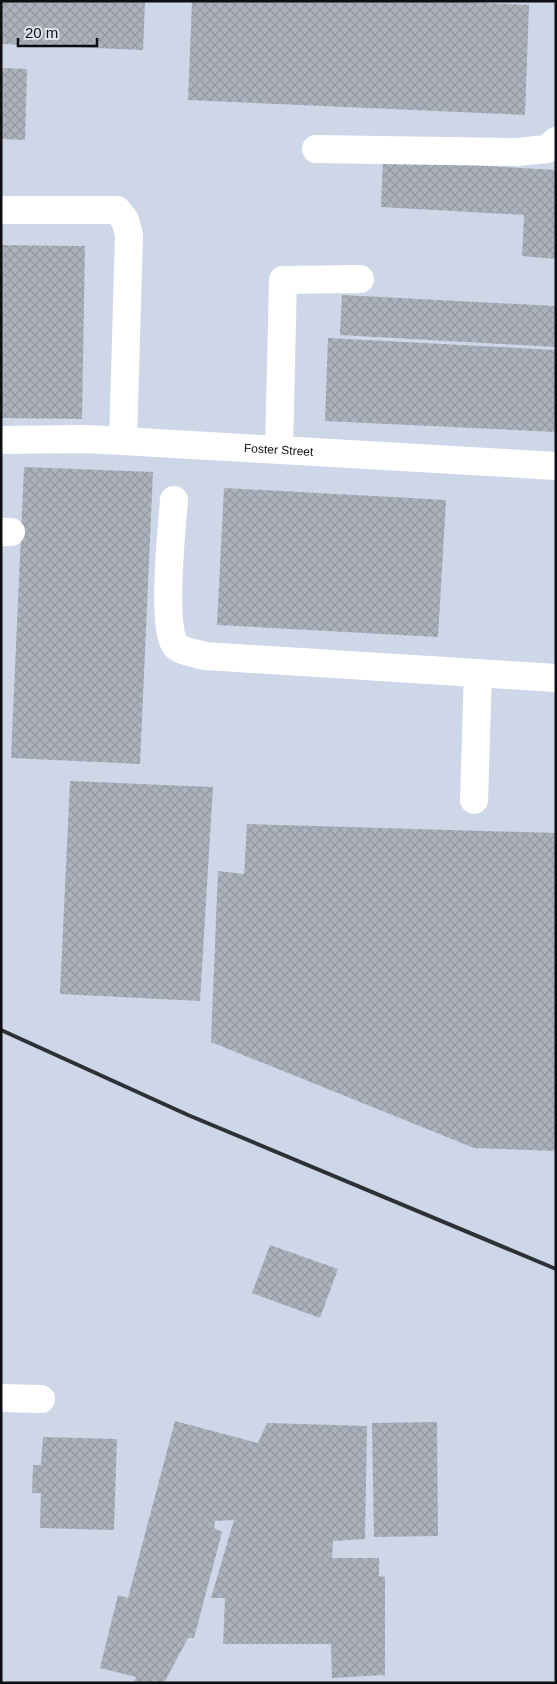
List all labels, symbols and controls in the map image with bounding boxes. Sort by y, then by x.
scale bar [18,15,96,47]
text: 20 m [25,24,58,41]
street label: Foster Street [244,441,314,459]

